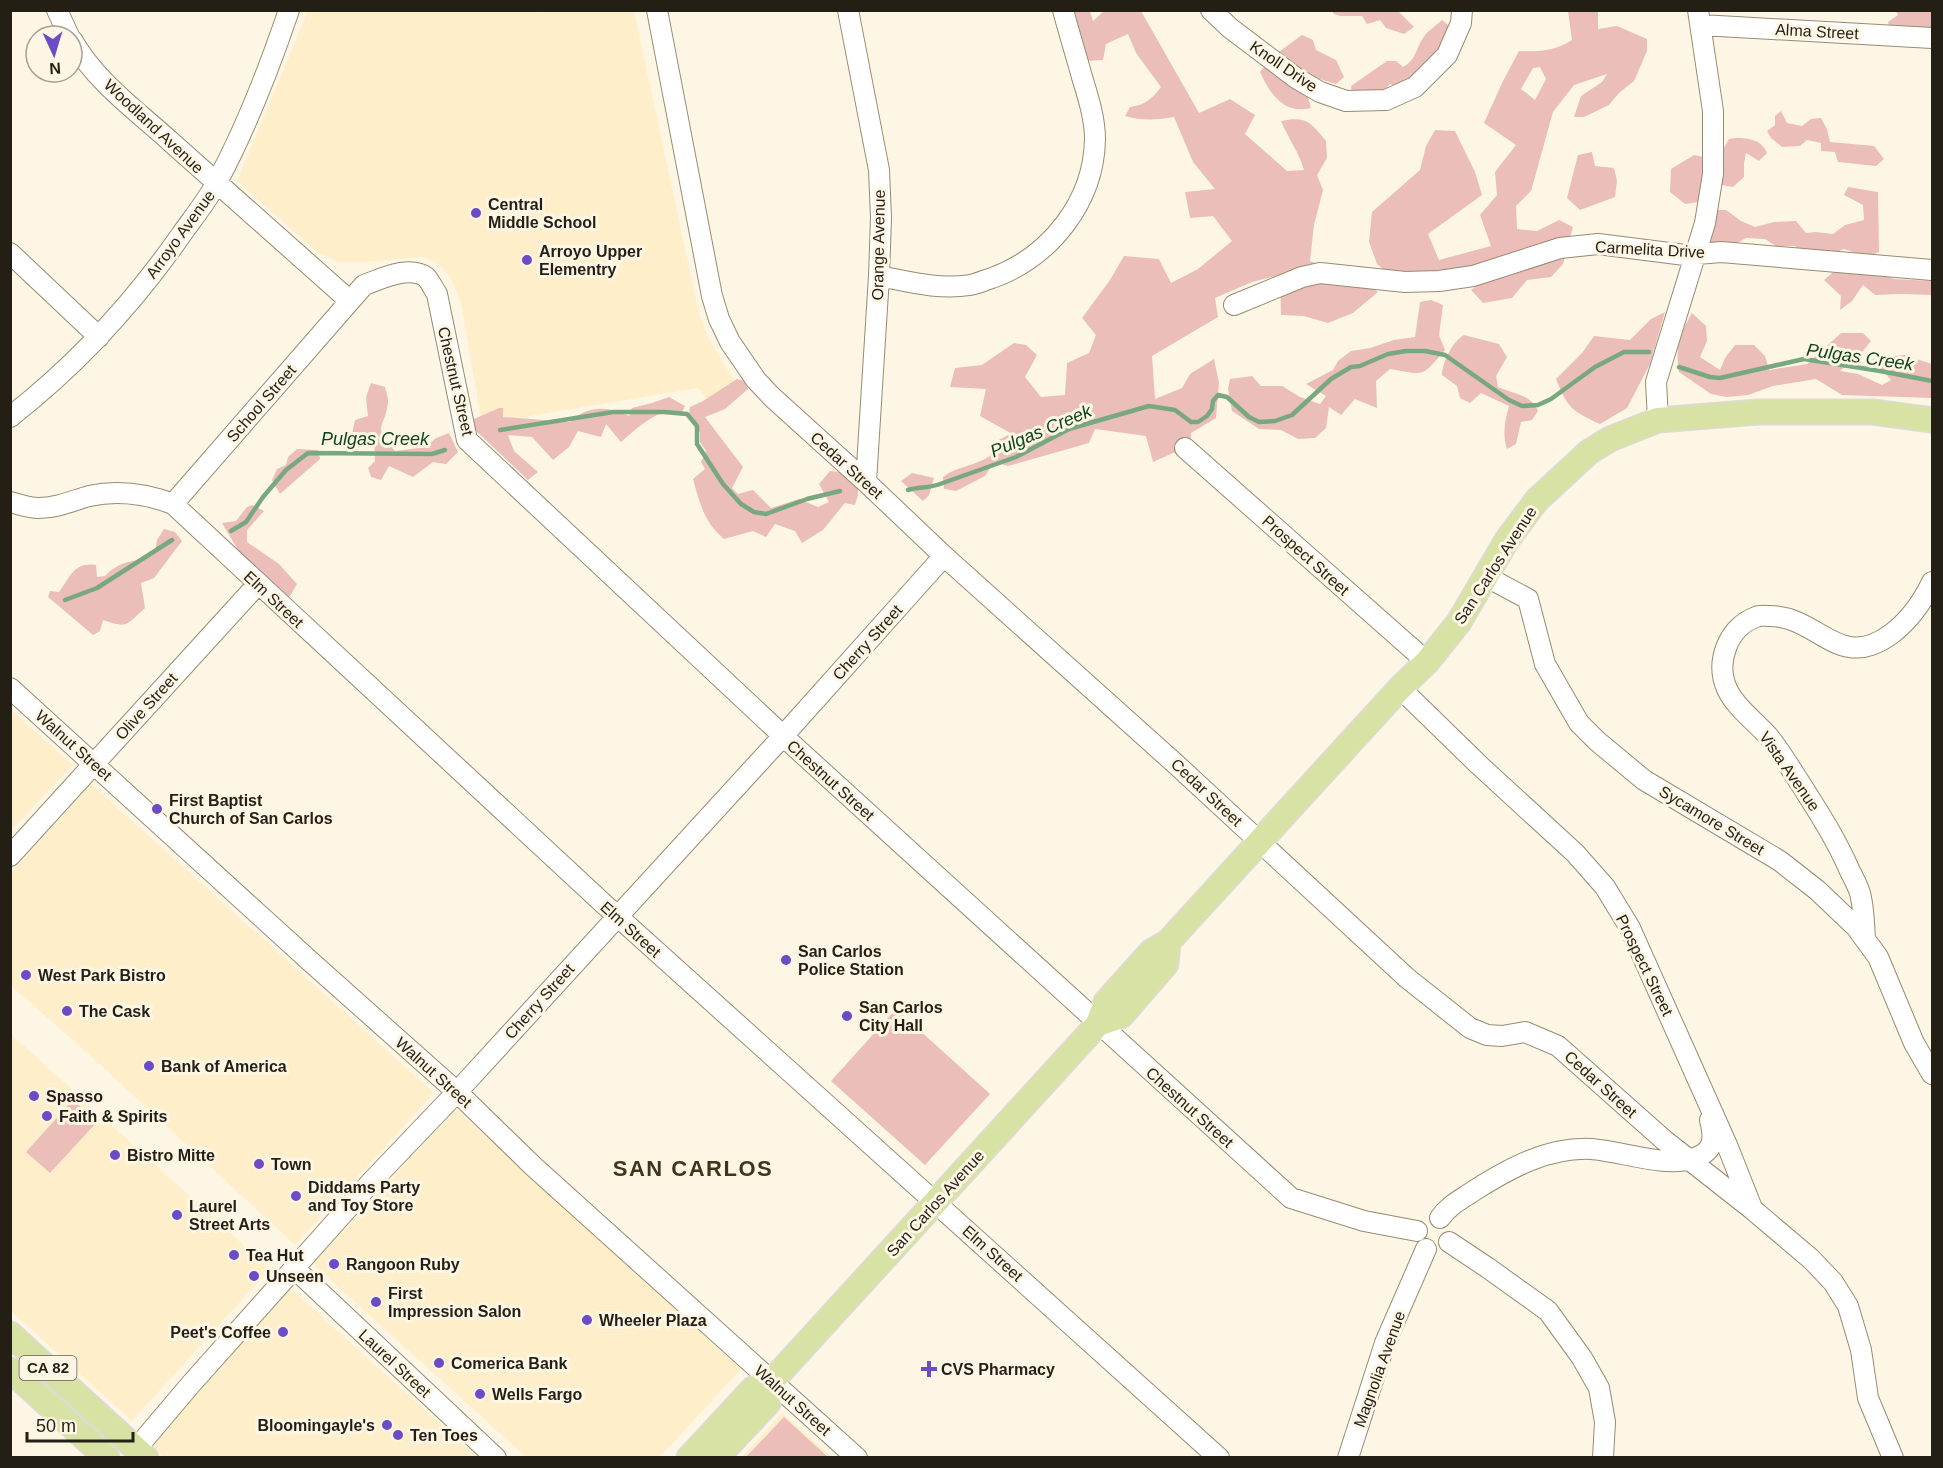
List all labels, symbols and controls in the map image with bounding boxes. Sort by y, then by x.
street label: Alma Street [1775,21,1860,42]
north arrow [24,24,84,84]
street label: Knoll Drive [1247,38,1321,95]
text: N [49,60,61,77]
street label: Woodland Avenue [101,76,207,177]
street label: Arroyo Avenue [143,187,218,282]
street label: Orange Avenue [869,189,888,301]
place label: Central Middle School [488,196,596,231]
marker: Central Middle School [469,206,483,220]
street label: Carmelita Drive [1594,238,1706,261]
place label: Arroyo Upper Elementry [539,243,642,278]
marker: Arroyo Upper Elementry [520,253,534,267]
street label: Chestnut Street [435,325,476,438]
water label: Pulgas Creek [1805,340,1916,375]
street label: School Street [223,361,300,445]
water label: Pulgas Creek [987,400,1096,461]
water label: Pulgas Creek [321,429,430,449]
street label: Cedar Street [807,429,886,502]
street label: San Carlos Avenue [1451,503,1540,627]
street label: Prospect Street [1259,512,1353,599]
street label: Elm Street [241,568,307,631]
street label: Cherry Street [829,601,906,683]
street label: Olive Street [112,669,181,743]
street label: Walnut Street [32,707,116,784]
street label: Vista Avenue [1756,728,1823,814]
street label: Chestnut Street [784,737,878,824]
street label: Cedar Street [1168,755,1246,830]
street label: Sycamore Street [1656,782,1768,859]
place label: First Baptist Church of San Carlos [169,792,333,827]
marker: First Baptist Church of San Carlos [150,802,164,816]
street label: Elm Street [597,898,665,961]
street label: Prospect Street [1613,912,1677,1019]
place label: San Carlos Police Station [798,943,904,978]
marker: San Carlos Police Station [779,953,793,967]
street label: Cherry Street [501,960,578,1042]
place label: West Park Bistro [38,967,166,984]
marker: West Park Bistro [19,968,33,982]
place label: San Carlos City Hall [859,999,943,1034]
place label: The Cask [79,1003,150,1020]
marker: The Cask [60,1004,74,1018]
marker: San Carlos City Hall [840,1009,854,1023]
street label: Walnut Street [392,1034,476,1111]
street label: Cedar Street [1561,1048,1640,1121]
place label: Bank of America [161,1058,287,1075]
marker: Bank of America [142,1059,156,1073]
street label: Chestnut Street [1143,1064,1237,1151]
place label: Spasso [46,1088,103,1105]
marker: Spasso [27,1089,41,1103]
place label: Faith & Spirits [59,1108,168,1125]
marker: Faith & Spirits [40,1109,54,1123]
place label: Bistro Mitte [127,1147,215,1164]
street label: San Carlos Avenue [883,1147,987,1260]
marker: Bistro Mitte [108,1148,122,1162]
place label: Town [271,1156,312,1173]
district label: SAN CARLOS [613,1156,773,1181]
marker: Town [252,1157,266,1171]
place label: Diddams Party and Toy Store [308,1179,420,1214]
marker: Diddams Party and Toy Store [289,1189,303,1203]
place label: Laurel Street Arts [189,1198,270,1233]
marker: Laurel Street Arts [170,1208,184,1222]
street label: Elm Street [959,1222,1027,1285]
place label: Tea Hut [246,1247,304,1264]
marker: Tea Hut [227,1248,241,1262]
place label: Rangoon Ruby [346,1256,460,1273]
marker: Rangoon Ruby [327,1257,341,1271]
place label: Unseen [266,1268,324,1285]
marker: Unseen [247,1269,261,1283]
place label: First Impression Salon [388,1285,521,1320]
marker: First Impression Salon [369,1295,383,1309]
street label: Magnolia Avenue [1351,1309,1408,1430]
place label: Wheeler Plaza [599,1312,707,1329]
marker: Wheeler Plaza [580,1313,594,1327]
place label: Peet's Coffee [170,1324,271,1341]
marker: Peet's Coffee [276,1325,290,1339]
street label: Laurel Street [355,1326,434,1401]
place label: Comerica Bank [451,1355,568,1372]
road number: CA 82 [20,1356,76,1380]
marker: Comerica Bank [432,1356,446,1370]
place label: CVS Pharmacy [941,1361,1055,1378]
street label: Walnut Street [751,1362,835,1439]
marker: CVS Pharmacy [922,1362,936,1376]
place label: Wells Fargo [492,1386,583,1403]
marker: Wells Fargo [473,1387,487,1401]
scale bar [27,1405,134,1443]
text: 50 m [36,1416,76,1436]
place label: Bloomingayle's [257,1417,375,1434]
marker: Bloomingayle's [380,1418,394,1432]
place label: Ten Toes [410,1427,478,1444]
marker: Ten Toes [391,1428,405,1442]

